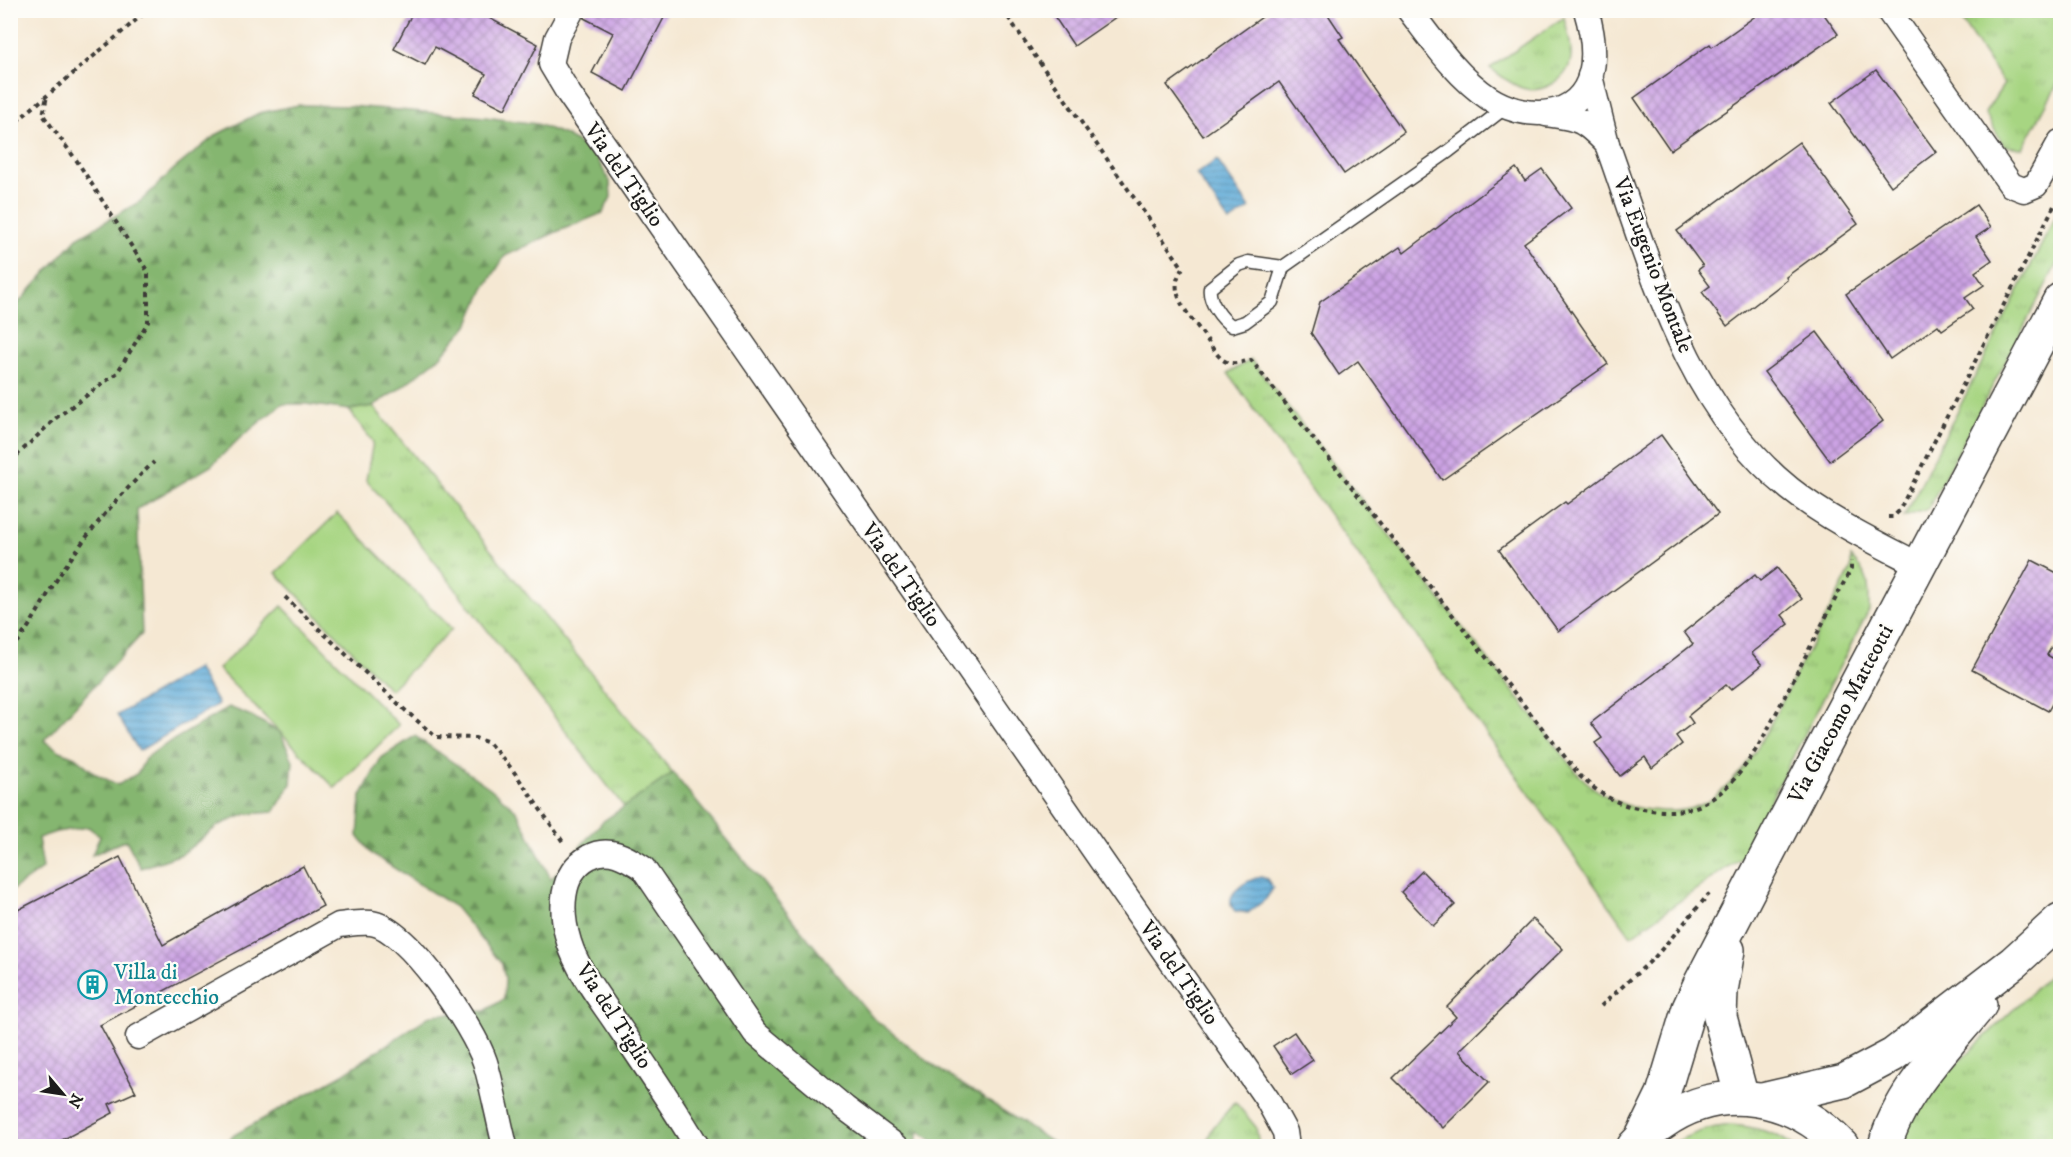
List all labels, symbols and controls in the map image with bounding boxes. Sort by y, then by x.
street label: Via del Tiglio [578,117,670,232]
street label: Via Eugenio Montale [1607,172,1699,357]
street label: Via del Tiglio [855,517,947,632]
street label: Via Giacomo Matteotti [1782,620,1900,809]
street label: Via del Tiglio [1133,915,1225,1030]
street label: Via del Tiglio [569,957,658,1074]
place label: Villa di Montecchio [113,959,219,1011]
building icon: Villa di Montecchio [77,969,109,1001]
north arrow [33,1064,93,1124]
text: N [63,1090,87,1111]

